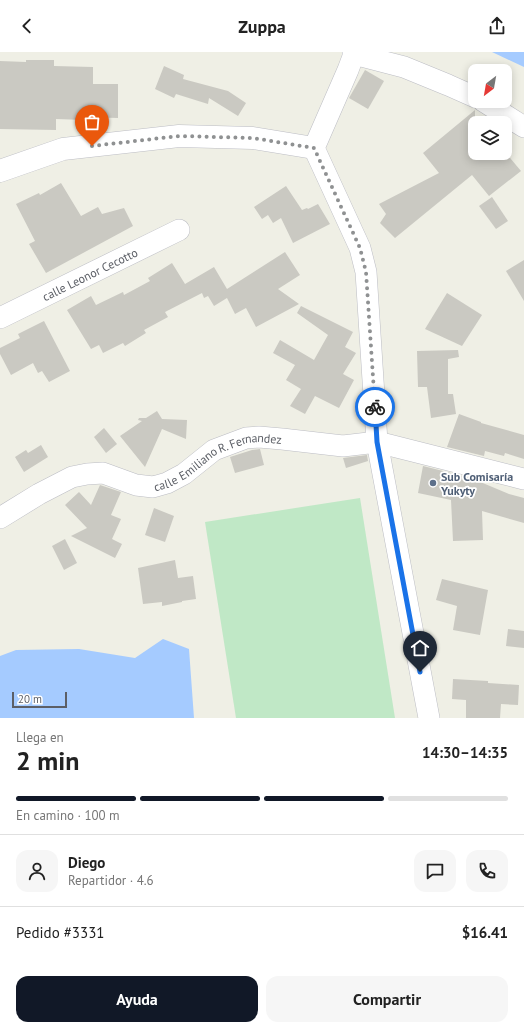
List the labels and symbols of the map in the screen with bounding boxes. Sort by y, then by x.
north arrow [468,64,512,108]
pin [75,105,109,146]
street label: calle Leonor Cecotto [40,244,140,304]
courier [355,387,395,427]
street label: calle Emiliano R. Fernandez [152,429,282,494]
place label: Sub Comisaría Yukyty [440,469,513,498]
marker: Sub Comisaría Yukyty [428,478,438,488]
pin [403,631,437,672]
scale bar [12,690,67,709]

